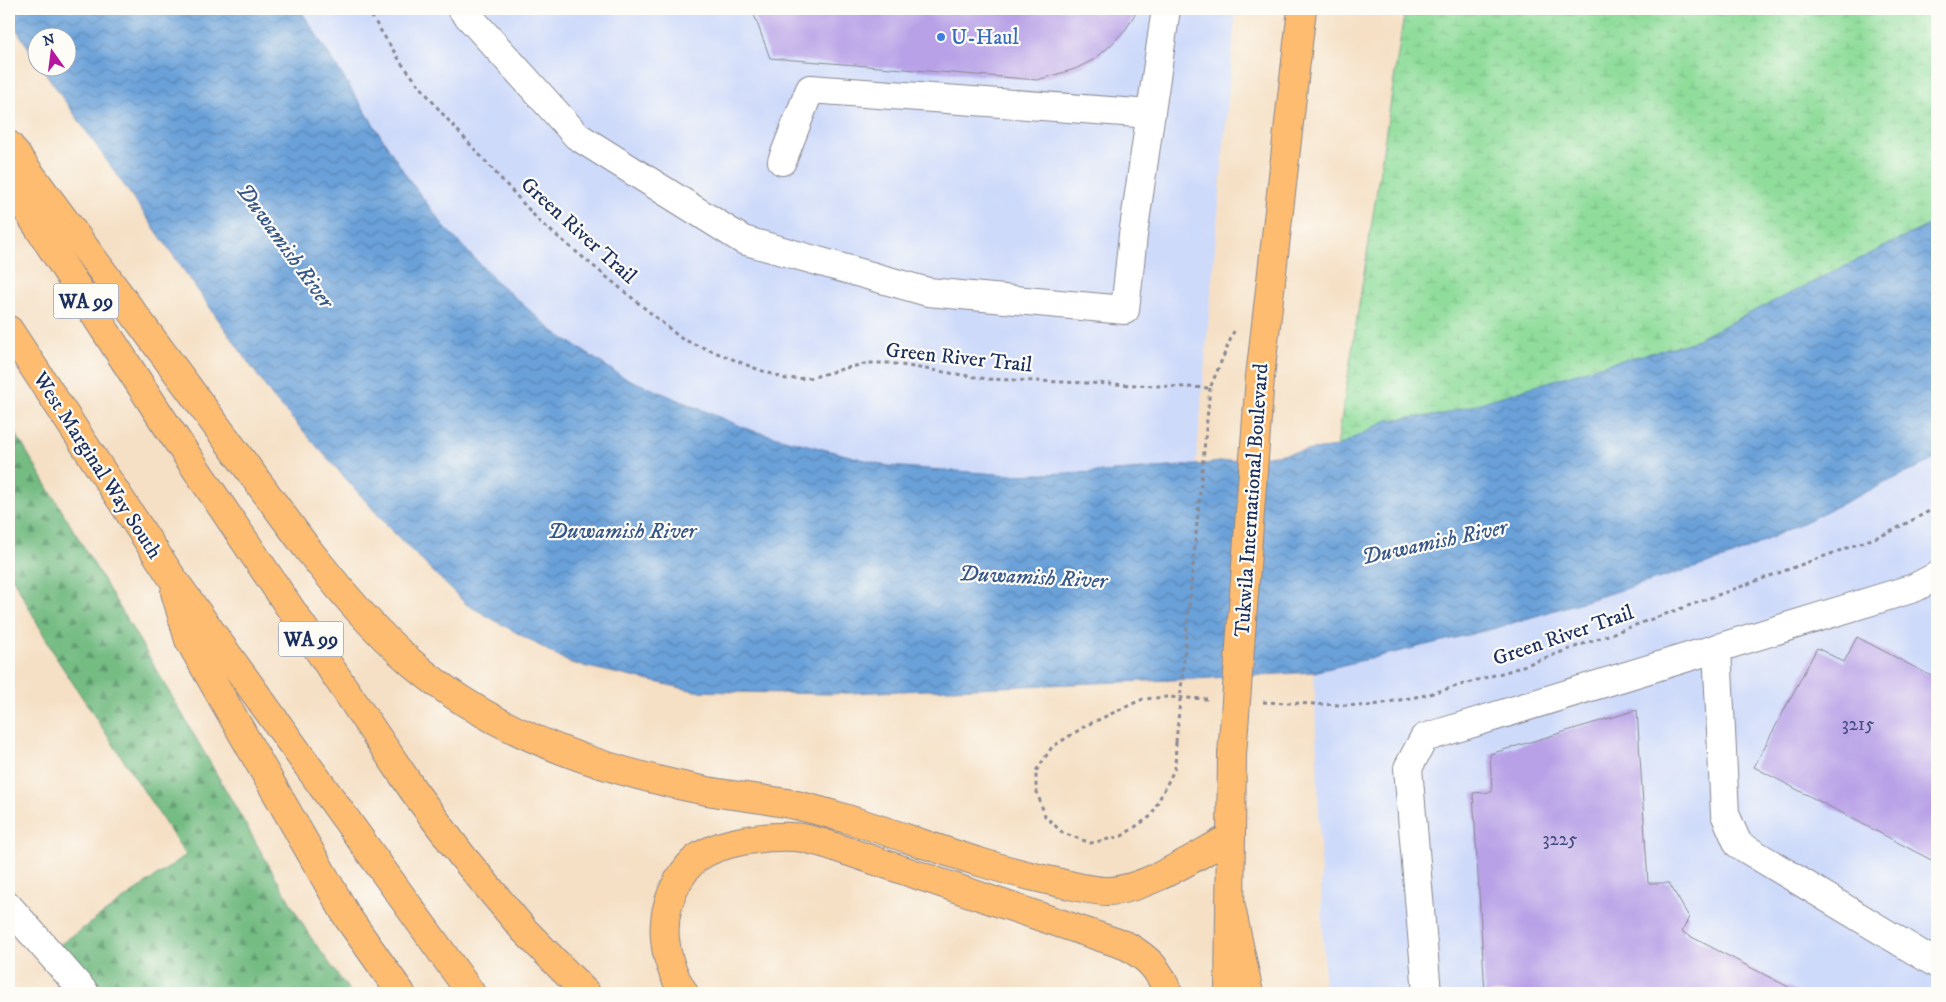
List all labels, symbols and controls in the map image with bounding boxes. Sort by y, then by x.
place label: U-Haul [951,25,1019,51]
north arrow [28,28,78,78]
text: N [41,30,57,50]
marker: U-Haul [935,31,947,43]
street label: Green River Trail [515,172,642,290]
water label: Duwamish River [230,178,341,316]
road number: WA 99 [54,284,118,318]
street label: Green River Trail [884,337,1034,379]
street label: Tukwila International Boulevard [1229,362,1275,638]
street label: West Marginal Way South [26,366,167,564]
water label: Duwamish River [1359,513,1512,571]
water label: Duwamish River [548,518,698,545]
water label: Duwamish River [958,560,1110,595]
street label: Green River Trail [1490,599,1638,672]
road number: WA 99 [278,622,344,656]
house number: 3215 [1842,713,1875,736]
house number: 3225 [1542,828,1578,851]

